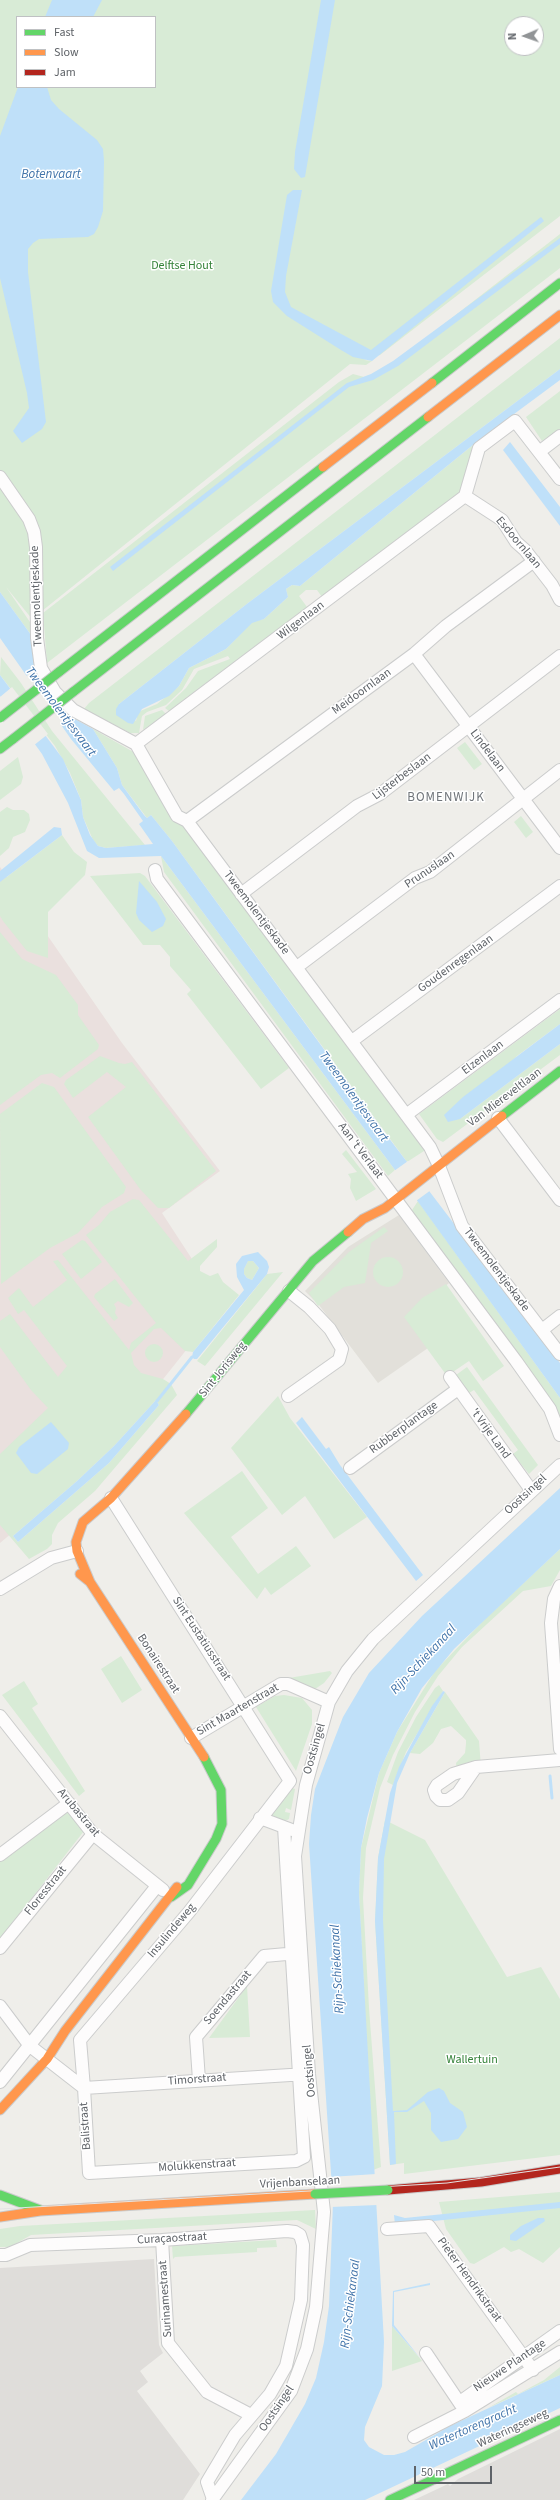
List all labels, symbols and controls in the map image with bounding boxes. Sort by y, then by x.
legend [16,16,156,88]
north arrow [504,16,544,56]
text: Fast [54,24,74,41]
text: N [505,32,520,40]
text: Slow [54,44,79,61]
text: Jam [54,64,76,81]
water label: Botenvaart [21,167,81,183]
park label: Delftse Hout [151,259,213,273]
street label: Esdoornlaan [492,514,544,572]
street label: Tweemolentjeskade [28,545,46,647]
street label: Wilgenlaan [274,599,328,643]
water label: Tweemolentjesvaart [21,664,99,760]
street label: Meidoornlaan [330,666,394,718]
street label: Lindelaan [466,727,508,775]
street label: Lijsterbeslaan [370,750,434,804]
district label: BOMENWIJK [407,790,485,806]
street label: Prunuslaan [402,848,458,892]
street label: Tweemolentjeskade [220,868,292,958]
street label: Goudenregenlaan [416,932,496,996]
street label: Elzenlaan [459,1038,507,1078]
water label: Tweemolentjesvaart [315,1049,391,1145]
street label: Van Miereveltlaan [465,1065,545,1131]
street label: Aan 't Verlaat [334,1120,386,1182]
street label: Tweemolentjeskade [460,1225,532,1315]
street label: Sint Jorisweg [196,1339,250,1401]
street label: Rubberplantage [367,1398,441,1458]
street label: 't Vrije Land [467,1406,513,1462]
street label: Oostsingel [502,1472,550,1518]
street label: Sint Eustatiusstraat [169,1594,233,1684]
water label: Rijn-Schiekanaal [388,1622,460,1698]
street label: Bonairestraat [133,1632,183,1696]
street label: Sint Maartenstraat [194,1681,282,1739]
street label: Oostsingel [301,1722,329,1776]
street label: Arubastraat [54,1786,102,1840]
street label: Floresstraat [22,1863,70,1919]
street label: Insulindeweg [145,1901,199,1961]
water label: Rijn-Schiekanaal [328,1924,348,2014]
street label: Soendastraat [201,1968,255,2028]
street label: Oostsingel [301,2044,319,2098]
park label: Wallertuin [446,2053,498,2067]
street label: Timorstraat [167,2071,227,2089]
street label: Balistraat [77,2102,95,2150]
street label: Molukkenstraat [158,2156,236,2176]
street label: Vrijenbanselaan [260,2174,340,2192]
street label: Curaçaostraat [137,2230,207,2248]
street label: Pieter Hendrikstraat [434,2235,504,2325]
water label: Rijn-Schiekanaal [338,2259,364,2349]
street label: Surinamestraat [156,2260,176,2338]
street label: Nieuwe Plantage [471,2336,549,2396]
street label: Oostsingel [256,2383,298,2435]
water label: Watertorengracht [427,2402,519,2454]
street label: Wateringseweg [475,2406,551,2452]
scale bar [416,2458,494,2484]
text: 50 m [421,2464,445,2481]

